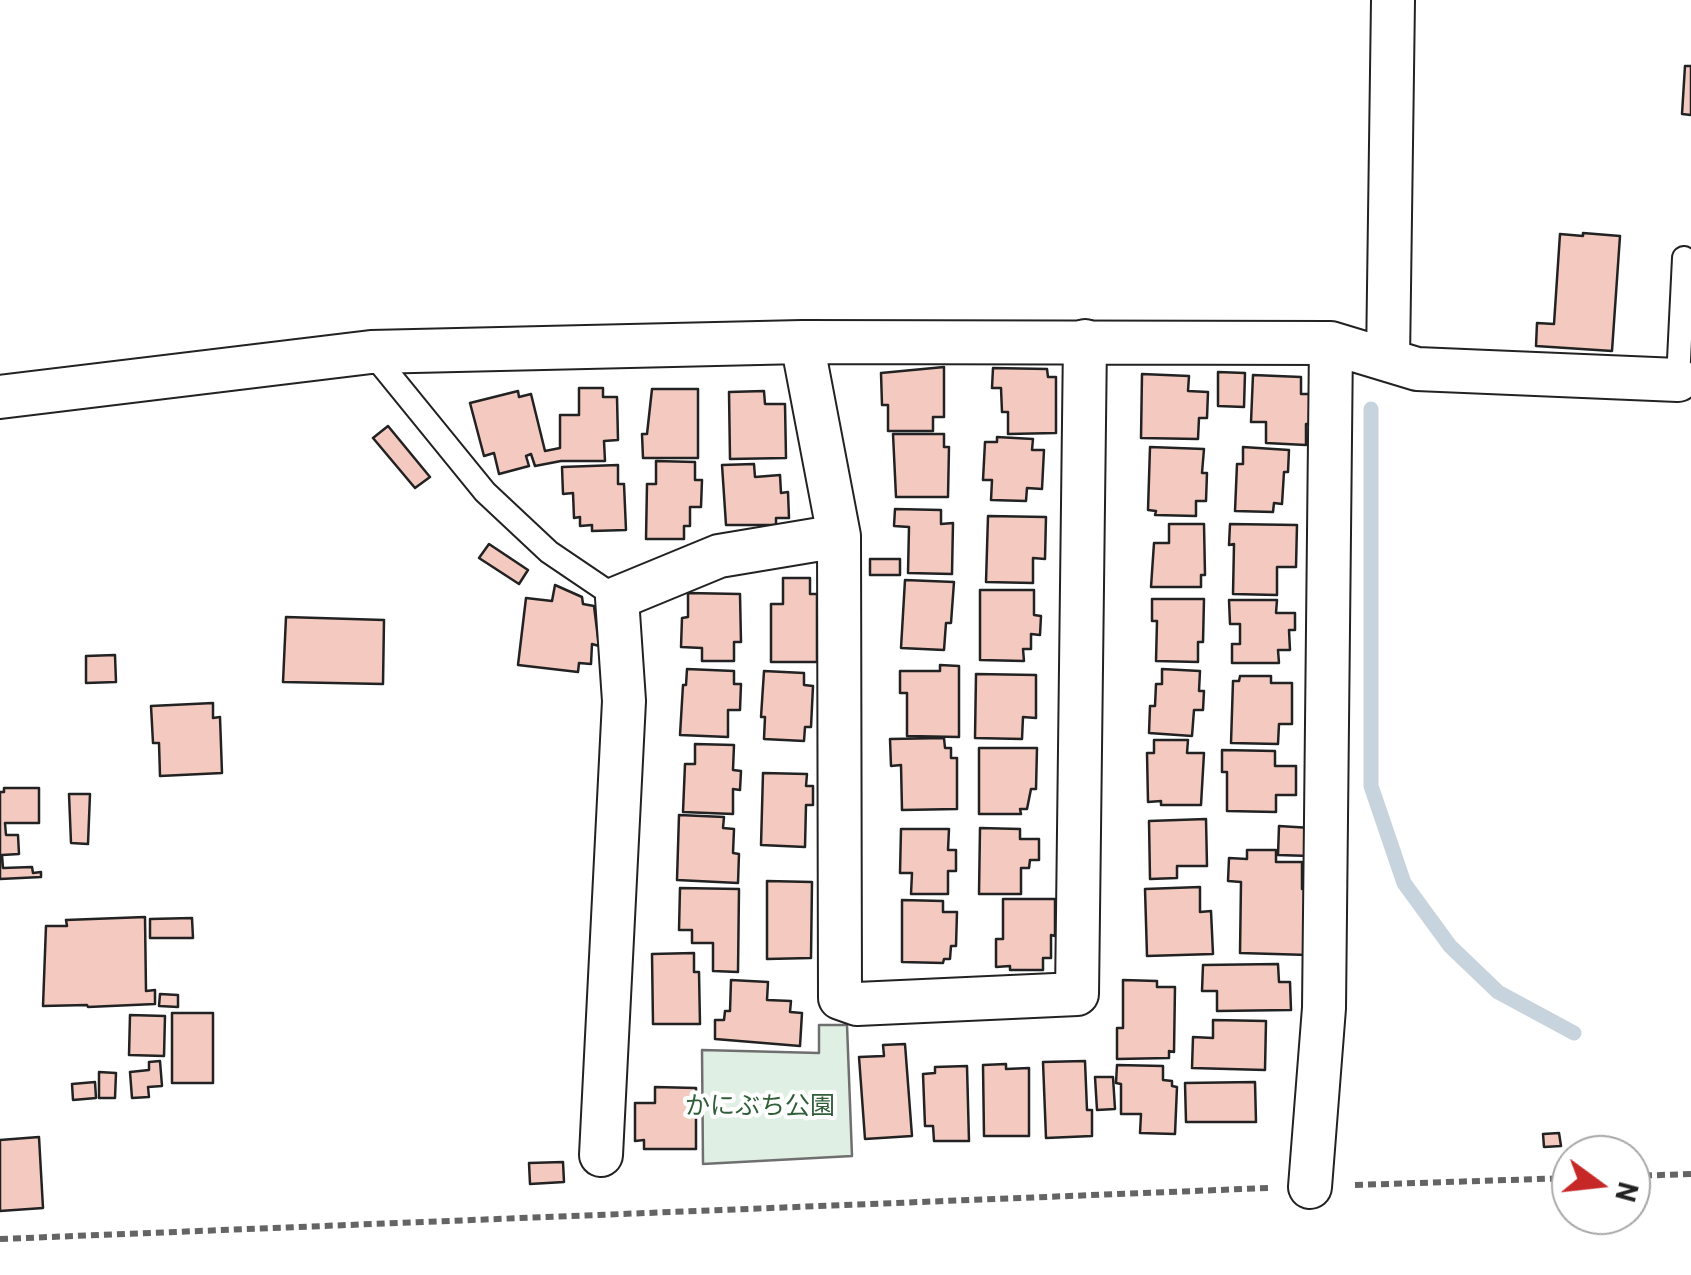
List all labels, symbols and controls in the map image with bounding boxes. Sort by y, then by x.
park label: かにぶち公園 [685,1091,835,1121]
north arrow [1551,1135,1651,1235]
text: N [1609,1179,1647,1206]

